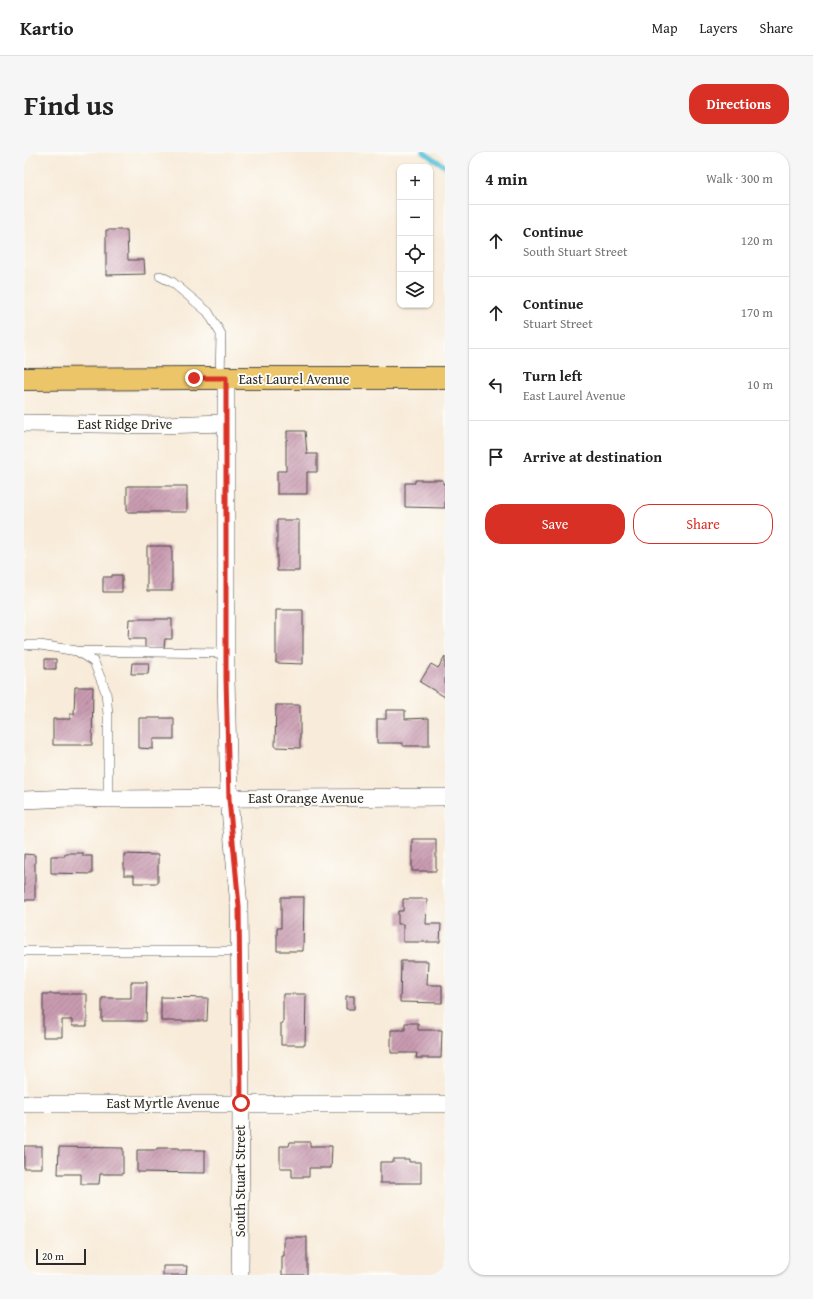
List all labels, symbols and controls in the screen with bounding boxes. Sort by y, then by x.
text: Kartio [20,14,74,42]
text: Map [652,18,678,38]
text: Layers [700,18,738,38]
text: Share [760,18,793,38]
text: Find us [24,84,114,125]
button: Directions [689,84,789,124]
map controls [397,164,433,308]
button: + [397,164,433,200]
text: 4 min [485,166,527,191]
text: Walk · 300 m [706,169,773,188]
button: − [397,200,433,236]
text: Continue [523,221,584,242]
icon: ahead [485,230,507,252]
text: 120 m [741,231,773,250]
button: locate [397,236,433,272]
text: South Stuart Street [523,242,628,261]
button: layers [397,272,433,308]
text: Continue [523,293,584,314]
icon: ahead [485,302,507,324]
text: 170 m [741,303,773,322]
text: Stuart Street [523,314,593,333]
text: Turn left [523,365,582,386]
route end [185,369,203,387]
street label: East Laurel Avenue [239,369,350,389]
icon: left [485,374,507,396]
text: 10 m [747,375,773,394]
text: East Laurel Avenue [523,386,626,405]
street label: East Ridge Drive [78,414,173,434]
icon: arrive [485,446,507,468]
text: Arrive at destination [523,446,662,467]
button: Save [485,504,625,544]
button: Share [633,504,773,544]
street label: East Orange Avenue [248,788,364,808]
street label: East Myrtle Avenue [106,1093,220,1113]
route start [232,1094,250,1112]
street label: South Stuart Street [230,1125,250,1237]
scale bar [36,1247,86,1266]
text: 20 m [42,1248,64,1264]

